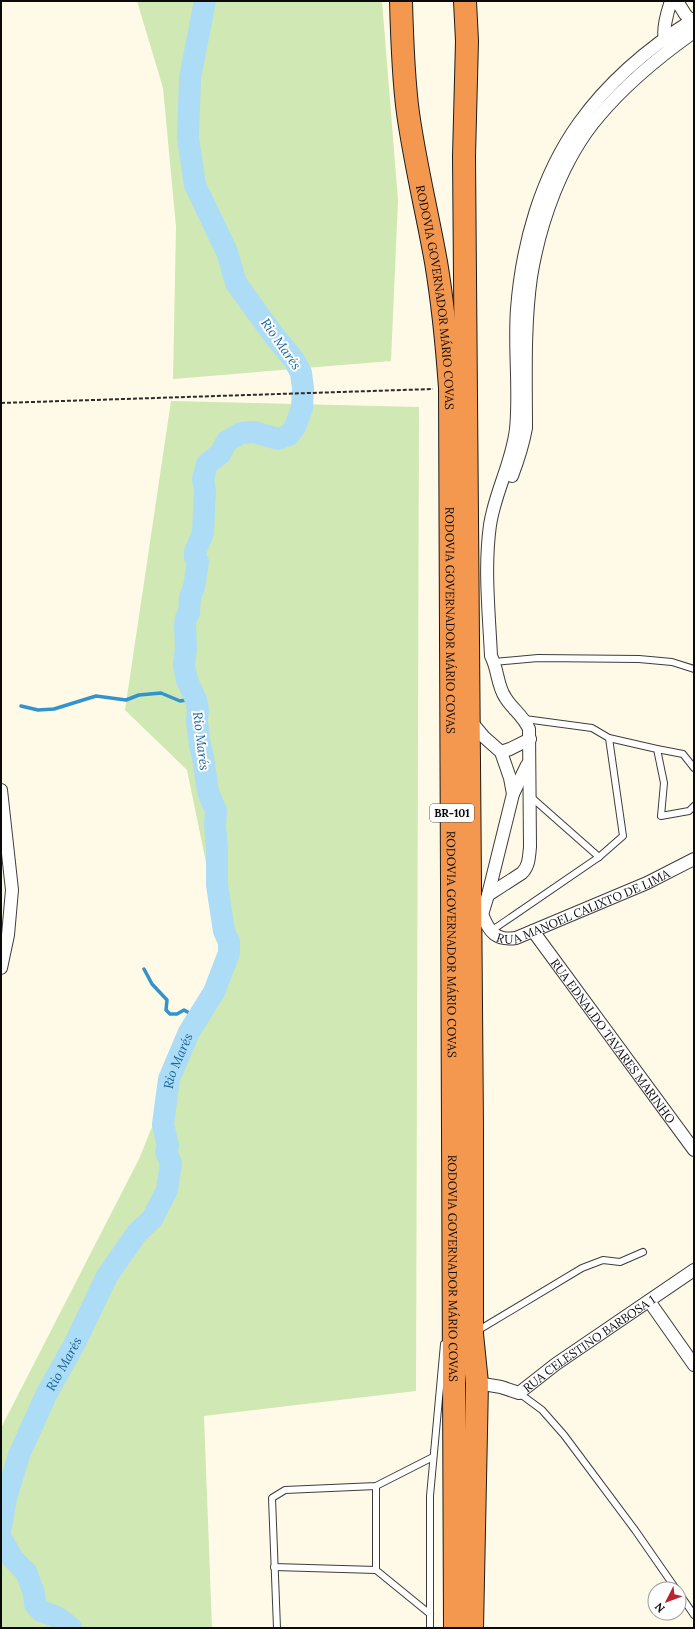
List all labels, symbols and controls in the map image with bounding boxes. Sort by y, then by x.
street label: RODOVIA GOVERNADOR MÁRIO COVAS [413,184,458,410]
water label: Rio Marés [257,315,305,373]
street label: RODOVIA GOVERNADOR MÁRIO COVAS [443,507,459,734]
water label: Rio Marés [189,711,213,771]
road number: BR-101 [430,804,474,822]
street label: RODOVIA GOVERNADOR MÁRIO COVAS [444,831,460,1058]
street label: RUA MANOEL CALIXTO DE LIMA [495,865,672,946]
street label: RUA EDNALDO TAVARES MARINHO [548,955,679,1126]
water label: Rio Marés [159,1030,196,1090]
street label: RODOVIA GOVERNADOR MÁRIO COVAS [446,1155,462,1382]
street label: RUA CELESTINO BARBOSA 1 [519,1291,658,1395]
water label: Rio Marés [42,1334,85,1394]
north arrow [647,1581,687,1621]
text: N [651,1599,668,1616]

